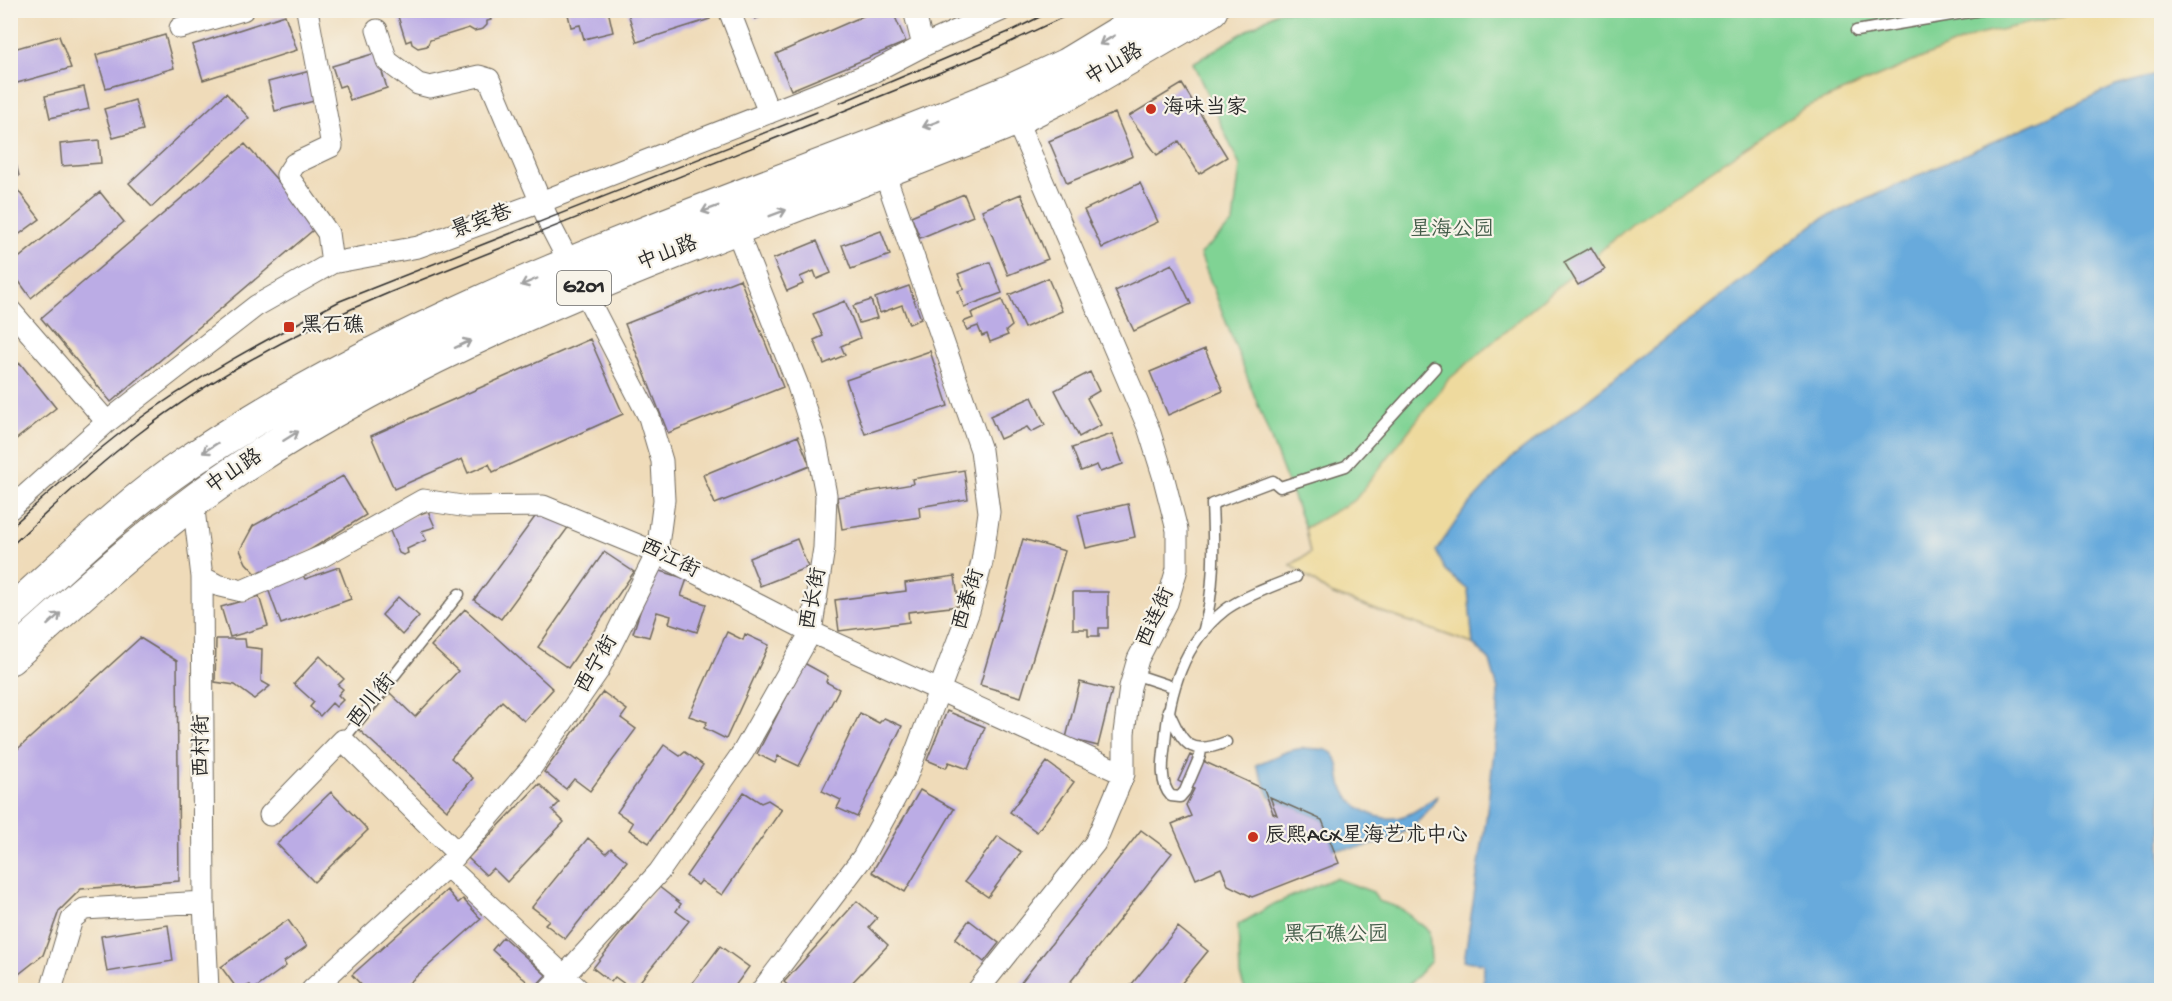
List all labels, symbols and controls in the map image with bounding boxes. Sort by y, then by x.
one-way arrow [1099,35,1116,47]
street label: 中山路 [1080,38,1149,93]
place label: 海味当家 [1163,95,1247,122]
marker: 海味当家 [1144,102,1158,116]
one-way arrow [922,119,941,130]
street label: 景宾巷 [447,199,516,246]
one-way arrow [701,205,720,216]
one-way arrow [769,206,787,217]
park label: 星海公园 [1410,217,1494,244]
street label: 中山路 [633,230,702,278]
road number: G201 [557,271,611,305]
one-way arrow [521,277,539,288]
place label: 黑石礁 [301,313,364,340]
marker: 黑石礁 [282,320,296,334]
one-way arrow [453,338,471,349]
one-way arrow [282,430,299,442]
one-way arrow [202,442,218,454]
street label: 中山路 [201,443,268,501]
street label: 西江街 [635,534,703,585]
street label: 西长街 [796,566,833,632]
street label: 西春街 [947,566,991,634]
street label: 西连街 [1132,584,1181,652]
one-way arrow [46,612,61,626]
street label: 西宁街 [570,630,625,699]
street label: 西川街 [342,668,403,734]
street label: 西村街 [190,715,216,778]
place label: 辰熙ACX星海艺术中心 [1265,823,1468,850]
marker: 辰熙ACX星海艺术中心 [1246,830,1260,844]
park label: 黑石礁公园 [1284,922,1389,949]

